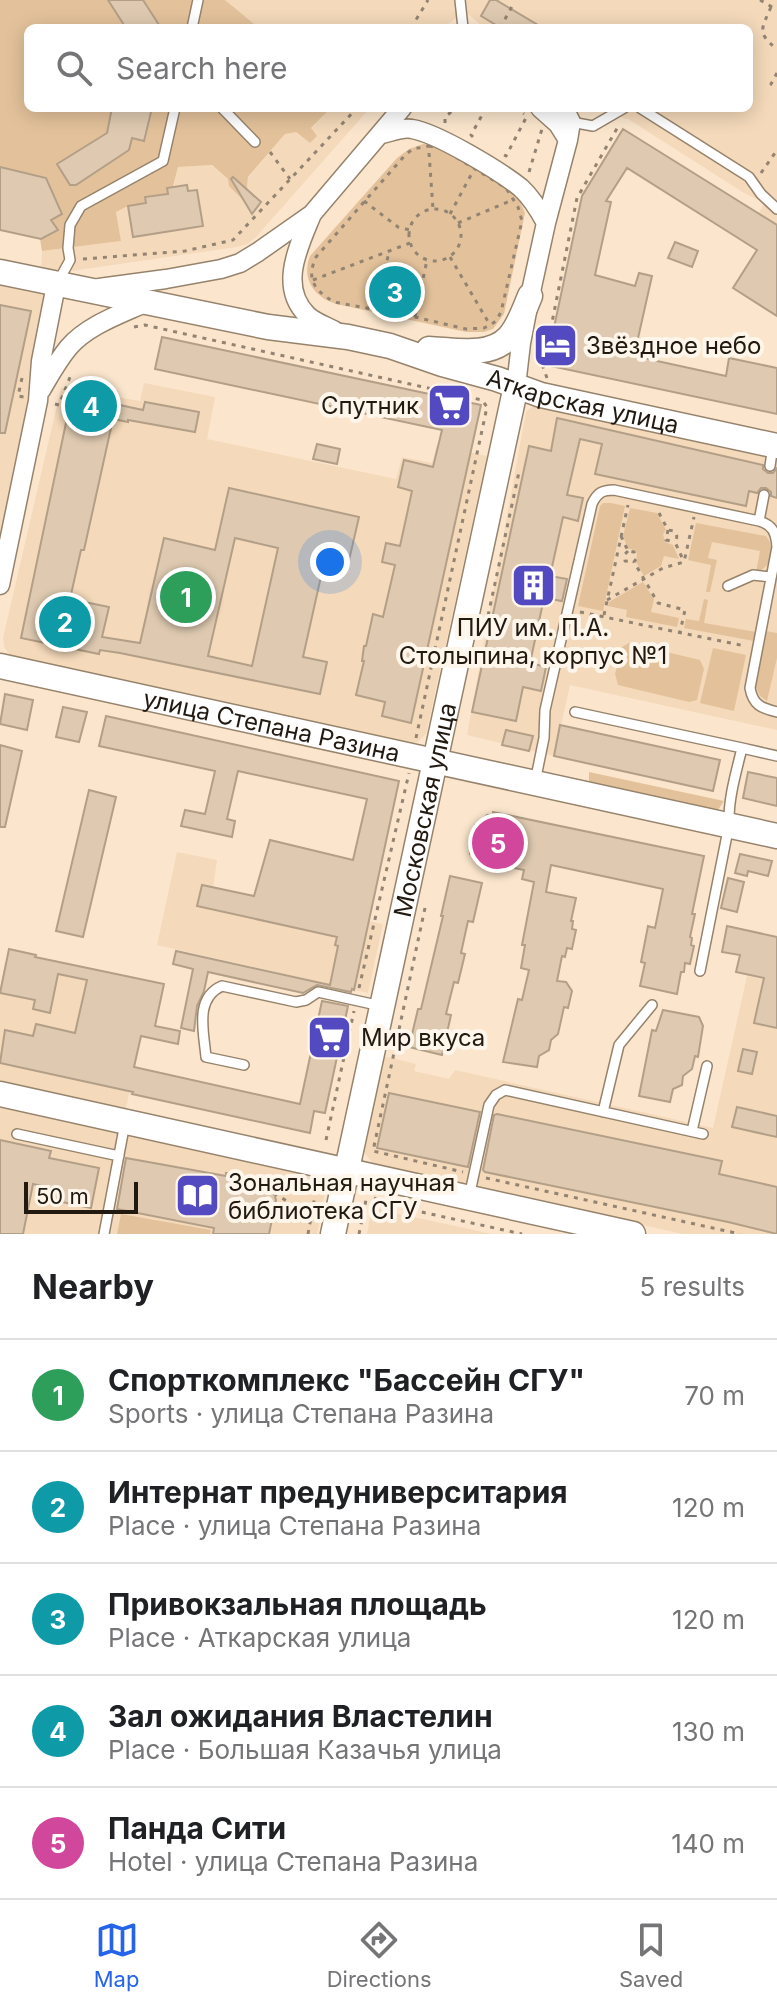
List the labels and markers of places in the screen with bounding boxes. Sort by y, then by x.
pin: 3 [369,262,421,322]
hotel icon: Звёздное небо [531,321,579,369]
place label: Звёздное небо [586,331,761,360]
pin: 4 [65,376,117,436]
supermarket icon: Спутник [426,381,474,429]
place label: Спутник [321,391,419,420]
building icon: ПИУ им. П.А. Столыпина, корпус №1 [509,561,557,609]
pin: 1 [160,567,212,627]
pin: 2 [39,592,91,652]
place label: ПИУ им. П.А. Столыпина, корпус №1 [399,613,667,670]
pin: 5 [472,813,524,873]
supermarket icon: Мир вкуса [306,1013,354,1061]
place label: Мир вкуса [361,1023,485,1052]
place label: Зональная научная библиотека СГУ [228,1168,455,1225]
library icon: Зональная научная библиотека СГУ [173,1172,221,1220]

